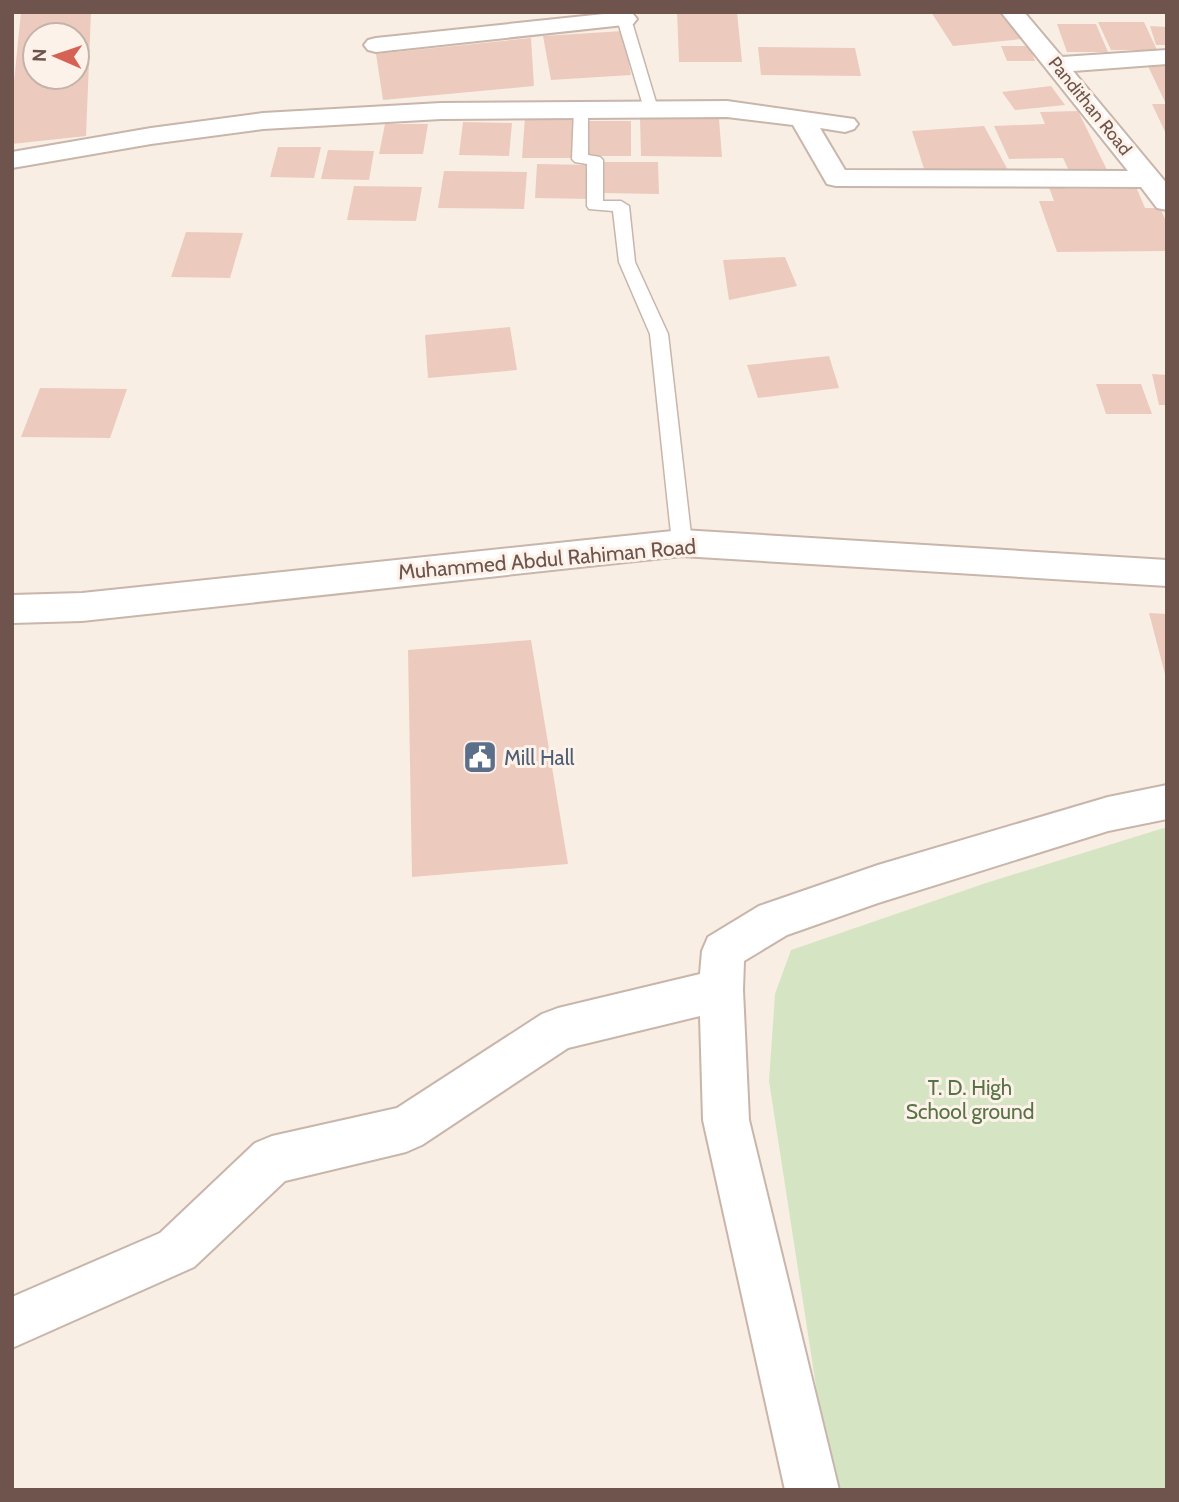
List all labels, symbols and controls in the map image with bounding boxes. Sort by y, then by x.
north arrow [21,21,91,91]
text: N [28,48,51,63]
street label: Pandithan Road [1044,52,1136,160]
street label: Muhammed Abdul Rahiman Road [397,534,697,584]
public building icon: Mill Hall [461,738,499,776]
place label: Mill Hall [504,745,575,770]
park label: T. D. High School ground [906,1075,1034,1124]

